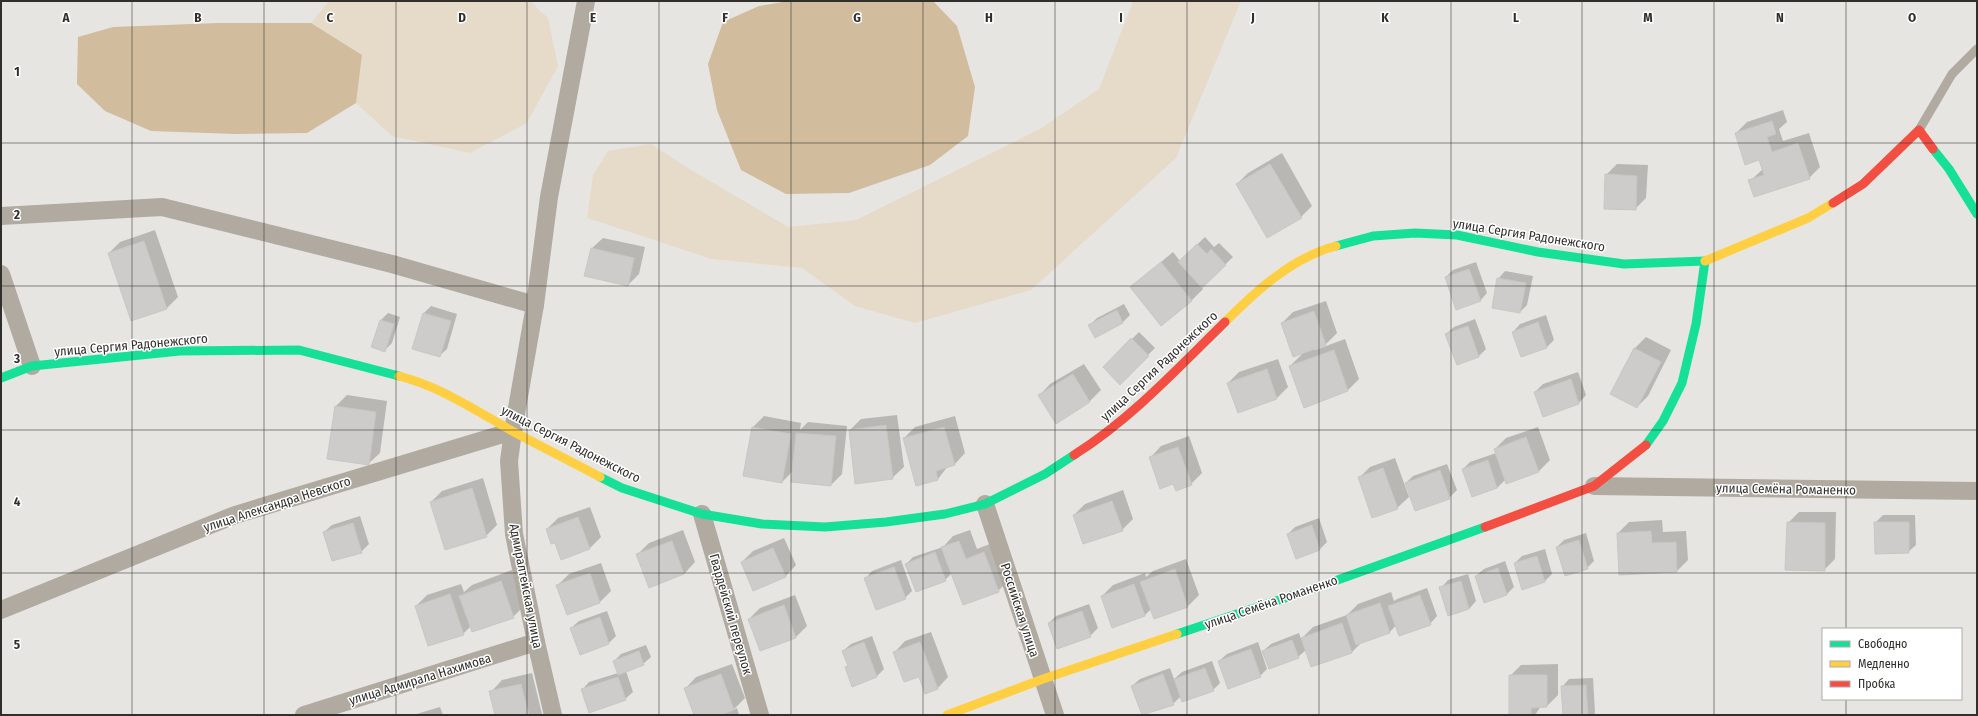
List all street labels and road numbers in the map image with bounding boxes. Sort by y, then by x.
street label: улица Сергия Радонежского [1452,216,1606,254]
street label: улица Сергия Радонежского [1098,308,1221,424]
street label: улица Сергия Радонежского [54,331,209,359]
street label: улица Сергия Радонежского [499,402,643,486]
street label: улица Александра Невского [202,473,353,535]
street label: улица Семёна Романенко [1716,480,1856,498]
street label: Адмиралтейская улица [507,523,545,649]
street label: Гвардейский переулок [707,552,755,676]
street label: Российская улица [998,561,1042,659]
street label: улица Семёна Романенко [1203,572,1340,632]
street label: улица Адмирала Нахимова [347,650,493,708]

